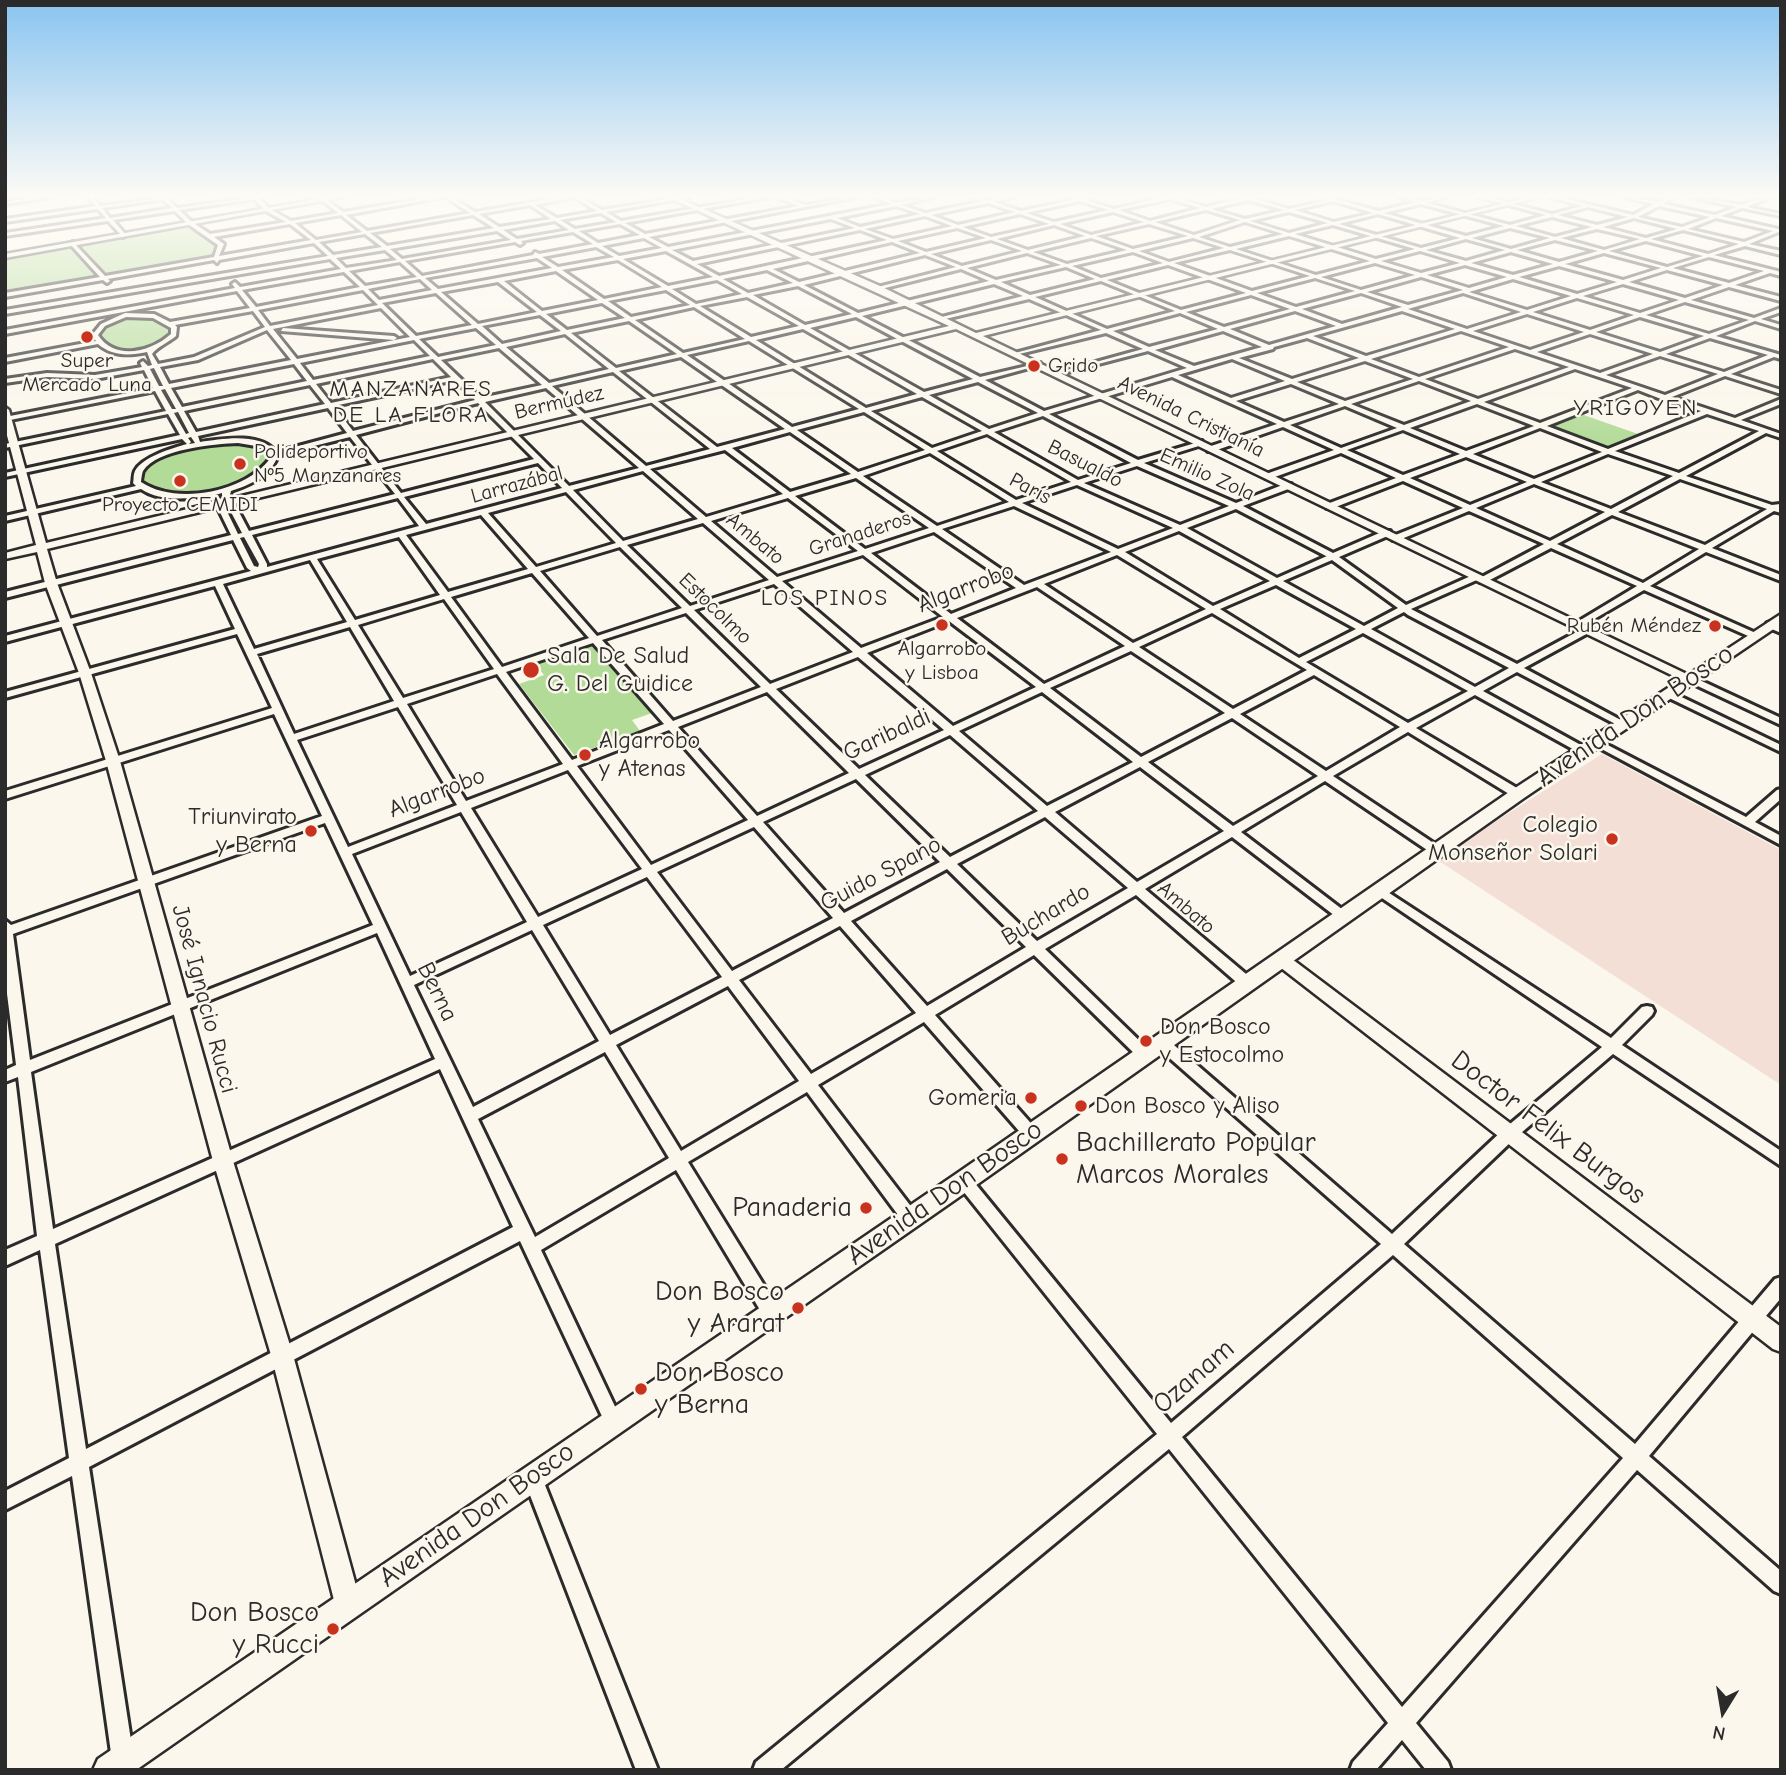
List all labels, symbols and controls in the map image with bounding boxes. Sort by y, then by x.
marker: Super Mercado Luna [79,329,95,345]
place label: Super Mercado Luna [22,348,152,398]
place label: Grido [1048,353,1098,379]
marker: Grido [1026,358,1042,374]
street label: Avenida Cristianía [1114,371,1268,463]
district label: MANZANARES DE LA FLORA [331,375,491,429]
street label: Bermúdez [512,381,606,425]
district label: YRIGOYEN [1575,394,1697,422]
street label: Basualdo [1043,434,1127,494]
place label: Polideportivo Nº5 Manzanares [254,439,401,489]
street label: Emilio Zola [1156,443,1258,507]
marker: Polideportivo Nº5 Manzanares [232,456,248,472]
street label: Larrazábal [468,461,566,509]
street label: París [1005,468,1055,510]
marker: Proyecto CEMIDI [172,473,188,489]
place label: Proyecto CEMIDI [102,492,258,518]
street label: Granaderos [806,506,914,562]
street label: Ambato [721,507,789,571]
street label: Algarrobo [914,556,1018,620]
street label: Estocolmo [673,568,757,650]
district label: LOS PINOS [762,584,888,612]
place label: Rubén Méndez [1567,613,1701,639]
marker: Algarrobo y Lisboa [934,617,950,633]
marker: Rubén Méndez [1707,618,1723,634]
place label: Algarrobo y Lisboa [898,636,986,686]
street label: Avenida Don Bosco [1530,637,1740,795]
place label: Sala De Salud G. Del Guidice [547,642,693,698]
marker: Sala De Salud G. Del Guidice [521,660,541,680]
street label: Garibaldi [839,702,935,768]
place label: Algarrobo y Atenas [599,727,700,783]
marker: Algarrobo y Atenas [577,747,593,763]
street label: Algarrobo [385,761,489,825]
place label: Triunvirato y Berna [188,803,297,859]
place label: Colegio Monseñor Solari [1428,811,1598,867]
marker: Triunvirato y Berna [303,823,319,839]
street label: Guido Spano [816,830,946,918]
marker: Colegio Monseñor Solari [1604,831,1620,847]
street label: Ambato [1152,876,1220,940]
street label: Buchardo [997,877,1095,953]
street label: José Ignacio Rucci [165,902,243,1096]
street label: Berna [410,958,464,1026]
place label: Don Bosco y Estocolmo [1160,1013,1284,1069]
marker: Don Bosco y Estocolmo [1138,1033,1154,1049]
street label: Doctor Felix Burgos [1444,1044,1652,1212]
place label: Gomeria [928,1084,1017,1112]
marker: Gomeria [1023,1090,1039,1106]
place label: Don Bosco y Aliso [1095,1092,1280,1120]
marker: Don Bosco y Aliso [1073,1098,1089,1114]
street label: Avenida Don Bosco [841,1113,1049,1273]
place label: Bachillerato Popular Marcos Morales [1076,1126,1316,1192]
marker: Bachillerato Popular Marcos Morales [1054,1151,1070,1167]
place label: Panaderia [732,1191,852,1225]
marker: Panaderia [858,1200,874,1216]
place label: Don Bosco y Ararat [655,1275,784,1341]
marker: Don Bosco y Ararat [790,1300,806,1316]
street label: Ozanam [1146,1332,1242,1422]
place label: Don Bosco y Berna [655,1356,784,1422]
marker: Don Bosco y Berna [633,1381,649,1397]
street label: Avenida Don Bosco [373,1435,581,1595]
place label: Don Bosco y Rucci [190,1596,319,1662]
marker: Don Bosco y Rucci [325,1621,341,1637]
north arrow [1688,1677,1758,1747]
text: N [1711,1721,1727,1745]

